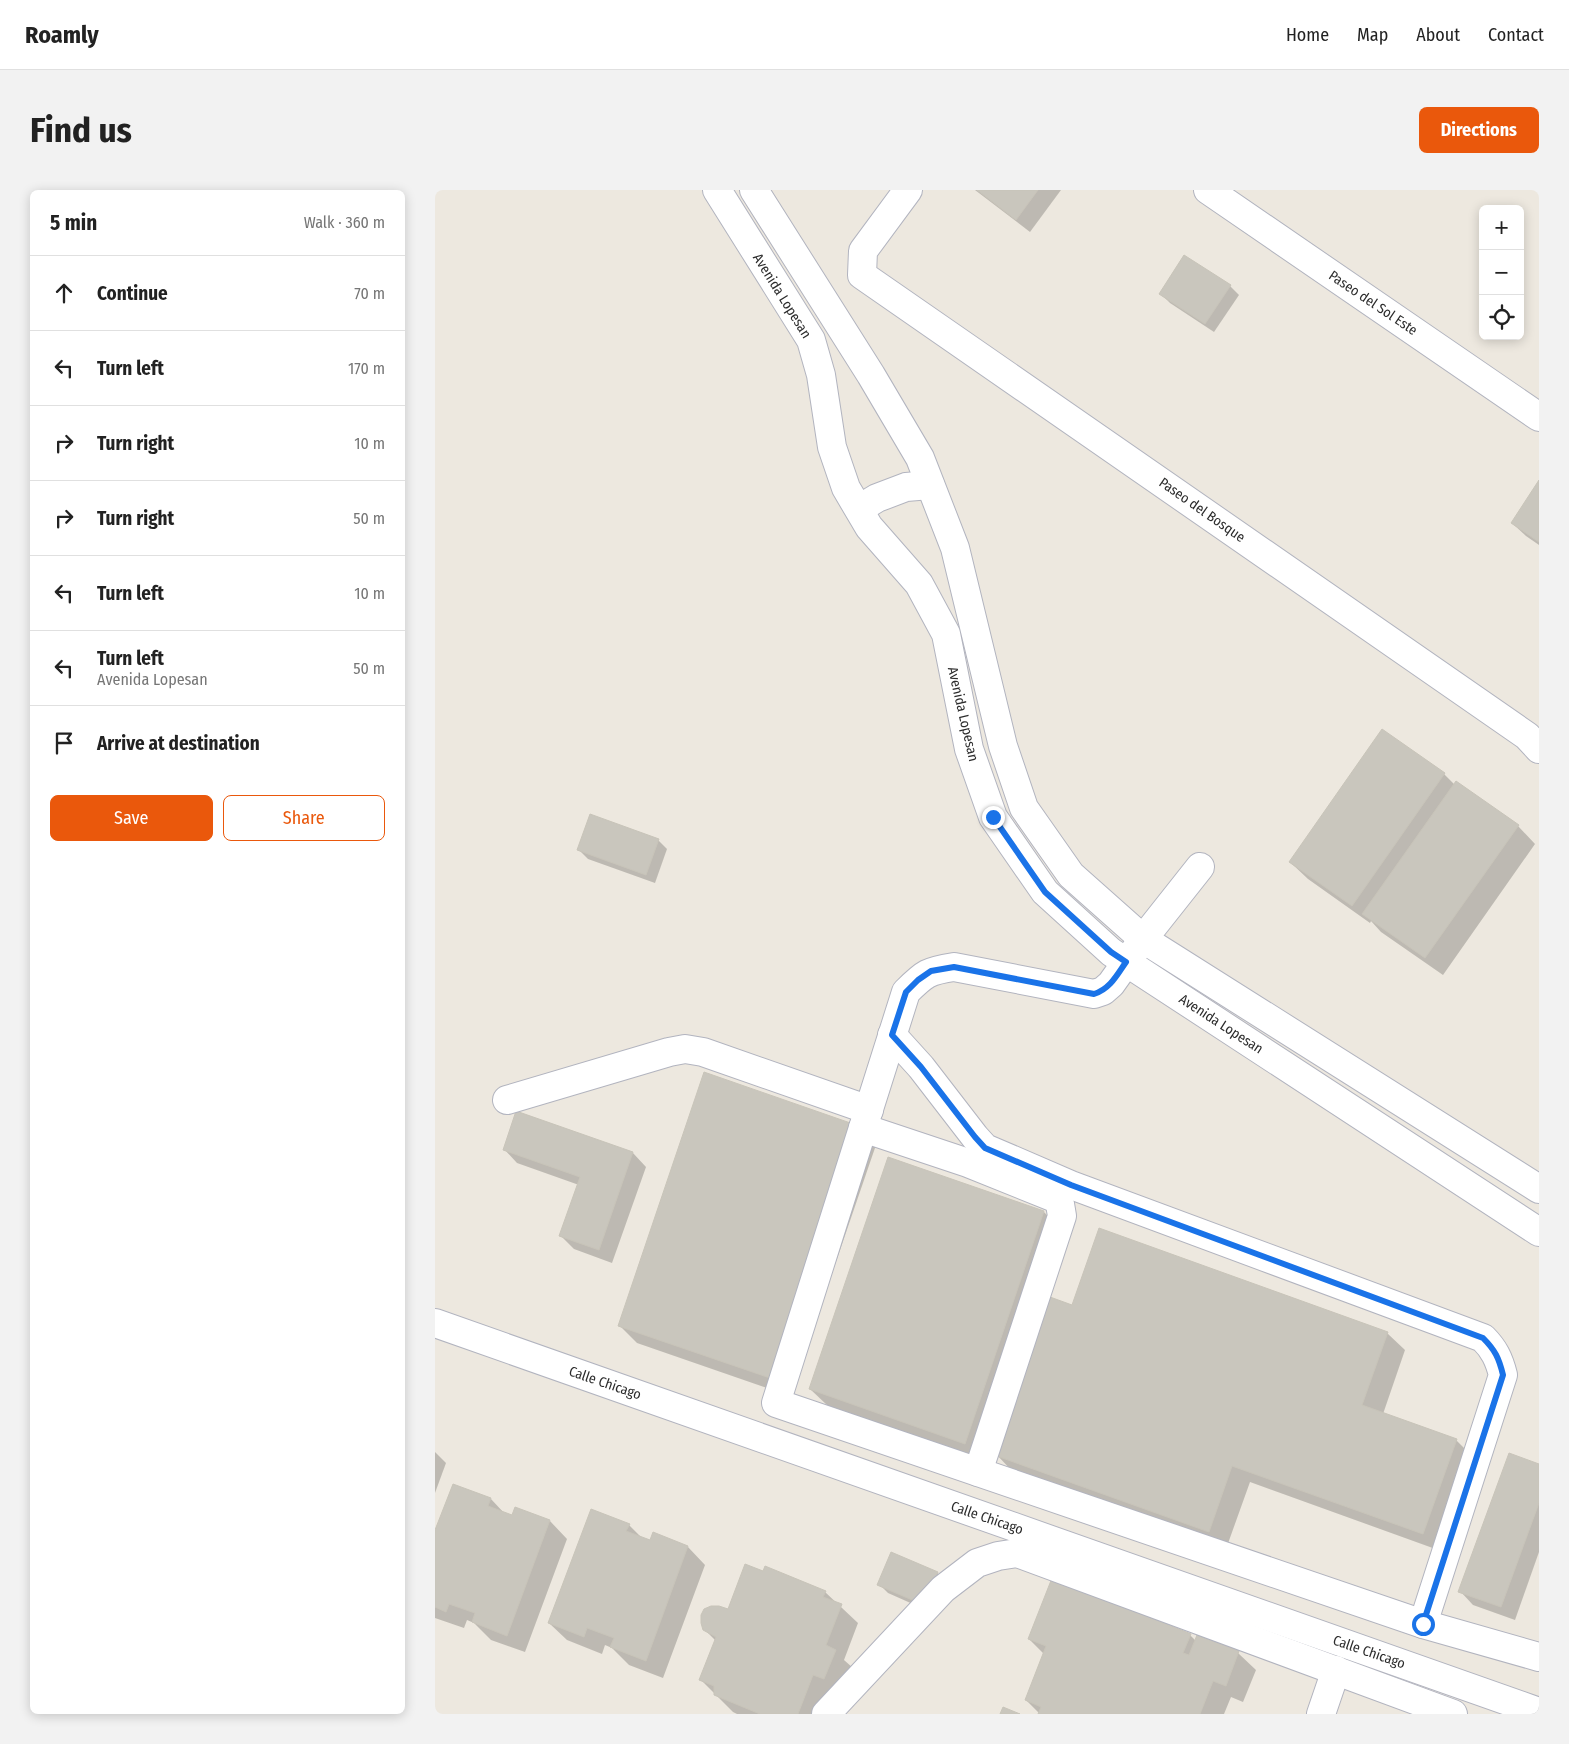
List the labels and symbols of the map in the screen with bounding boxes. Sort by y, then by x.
street label: Avenida Lopesan [749,250,815,342]
street label: Paseo del Sol Este [1325,267,1421,339]
street label: Paseo del Bosque [1156,474,1248,546]
street label: Avenida Lopesan [944,665,982,763]
route end [982,806,1005,829]
street label: Avenida Lopesan [1176,991,1266,1057]
street label: Calle Chicago [567,1363,643,1403]
street label: Calle Chicago [949,1498,1025,1538]
route start [1412,1613,1435,1636]
street label: Calle Chicago [1331,1632,1407,1672]

